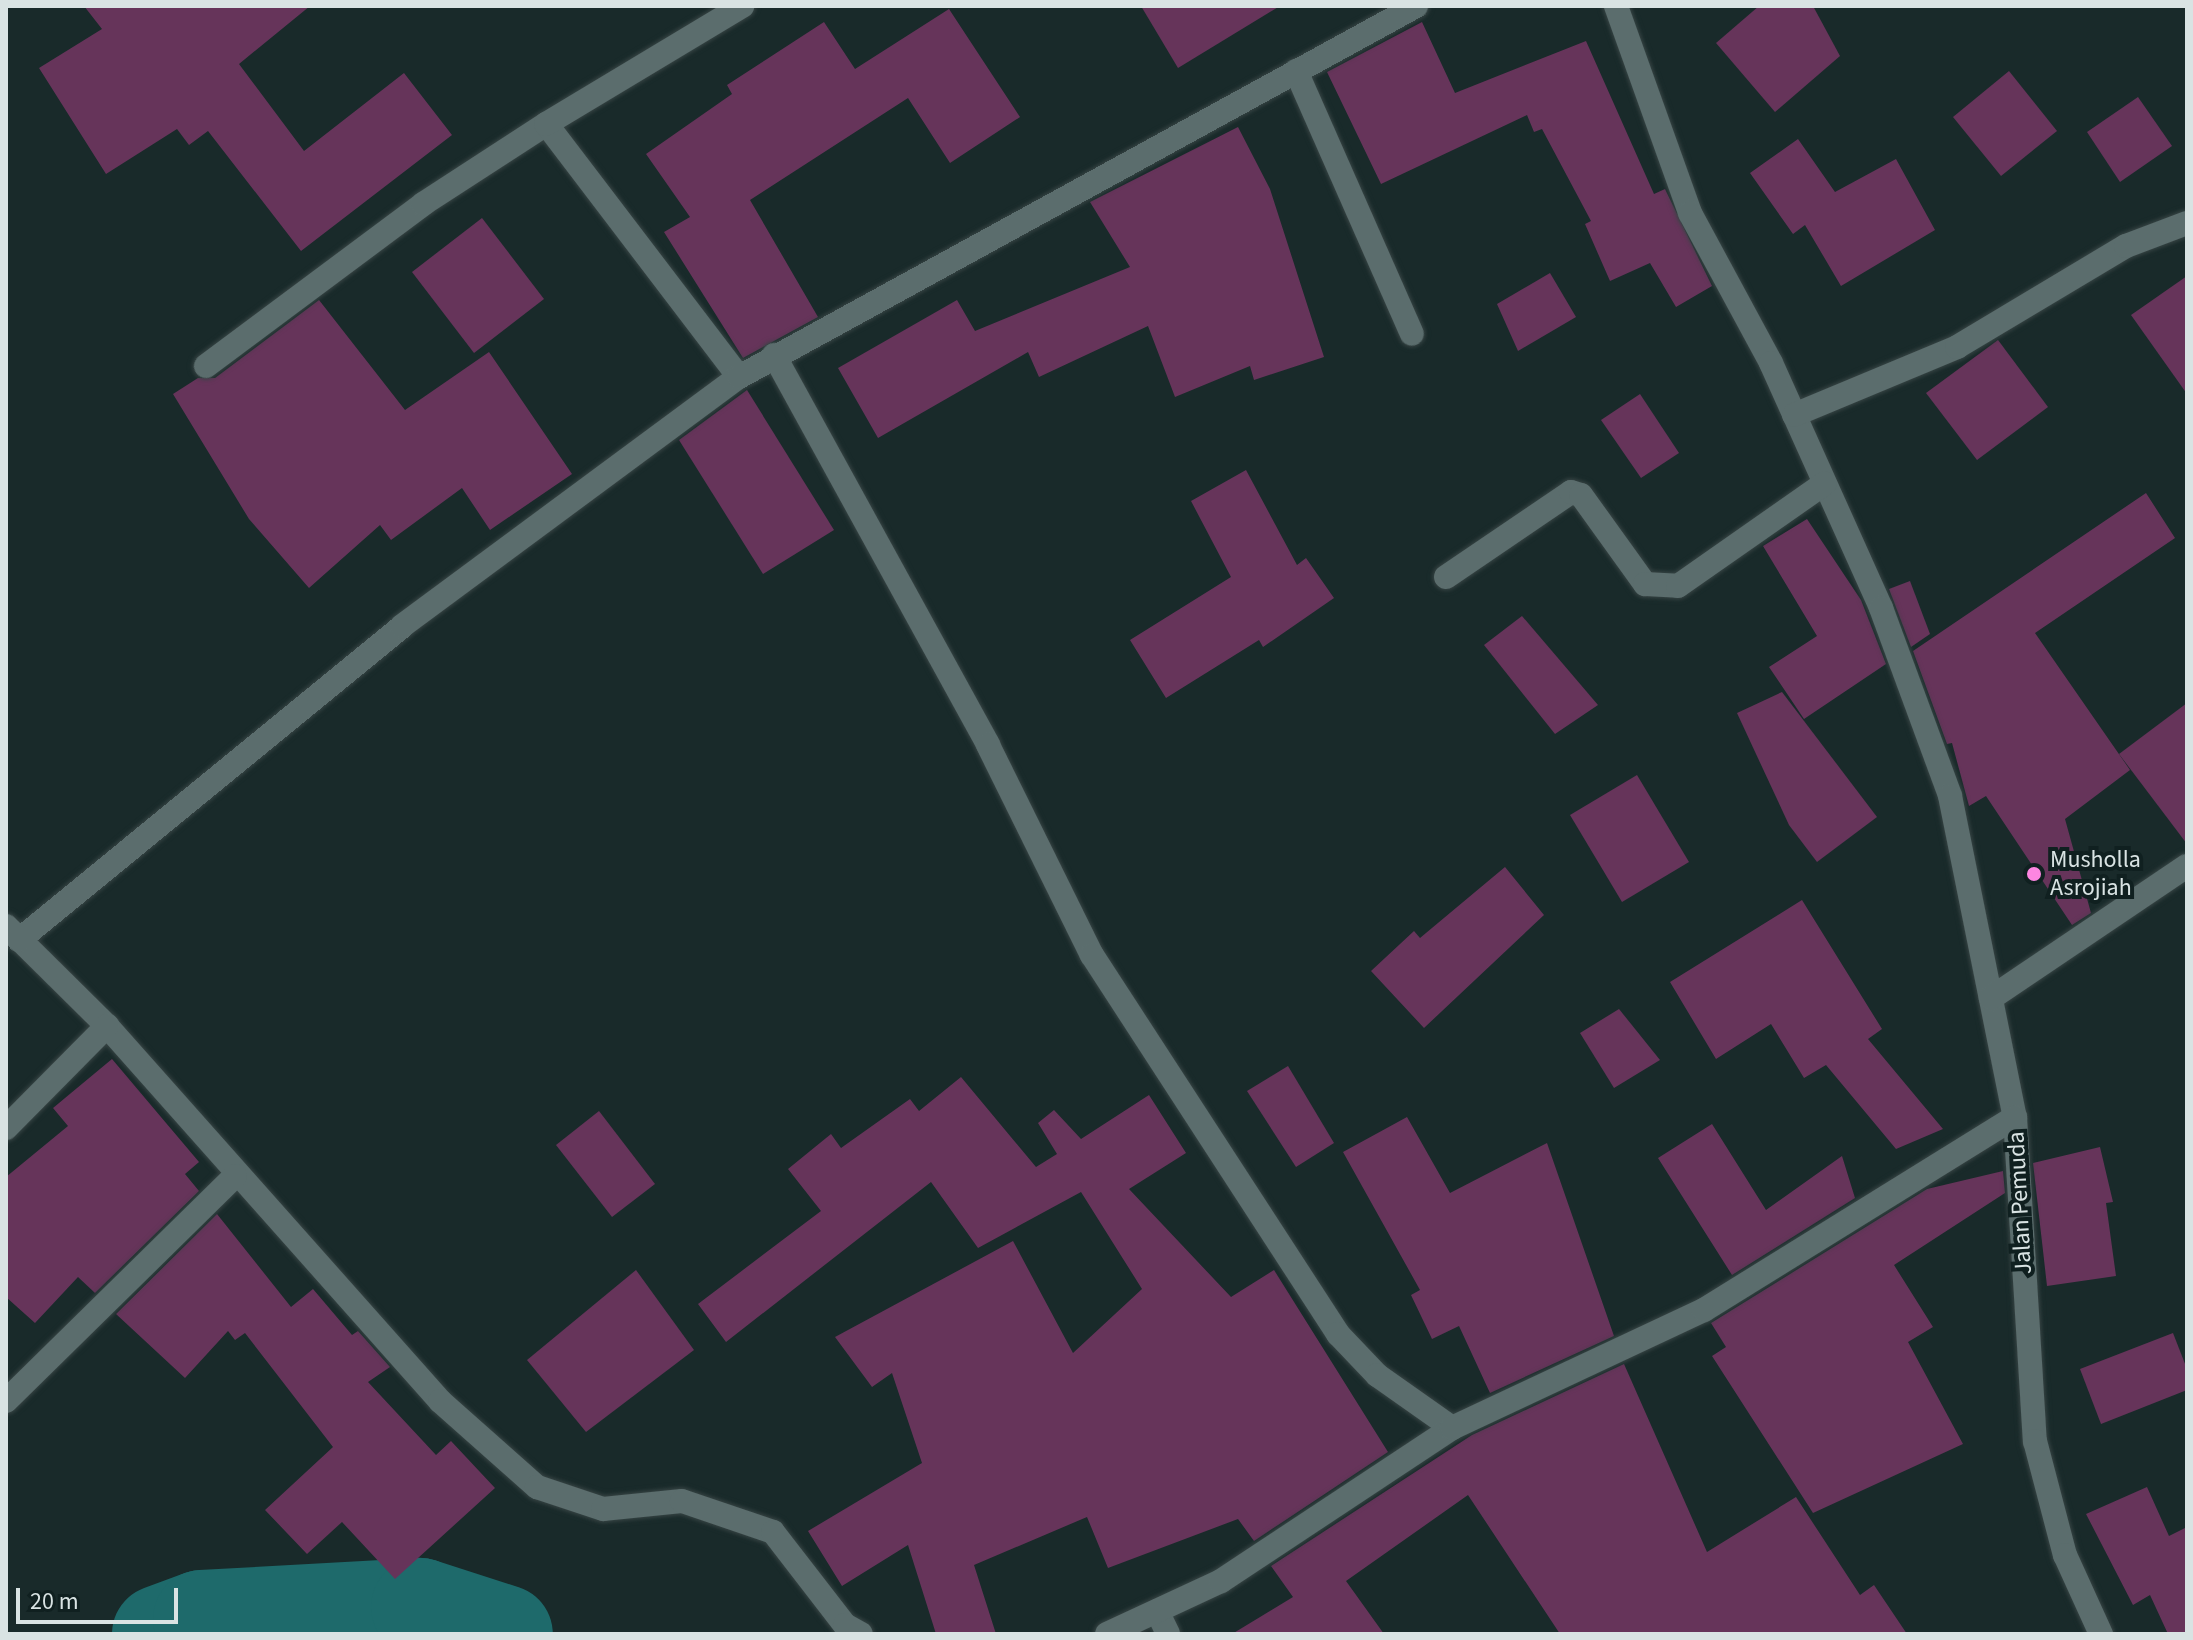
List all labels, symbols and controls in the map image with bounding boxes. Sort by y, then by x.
place label: Musholla Asrojiah [2050,846,2141,902]
marker: Musholla Asrojiah [2025,865,2043,883]
street label: Jalan Pemuda [2002,1131,2038,1275]
scale bar [20,1572,182,1622]
text: 20 m [30,1584,79,1619]

